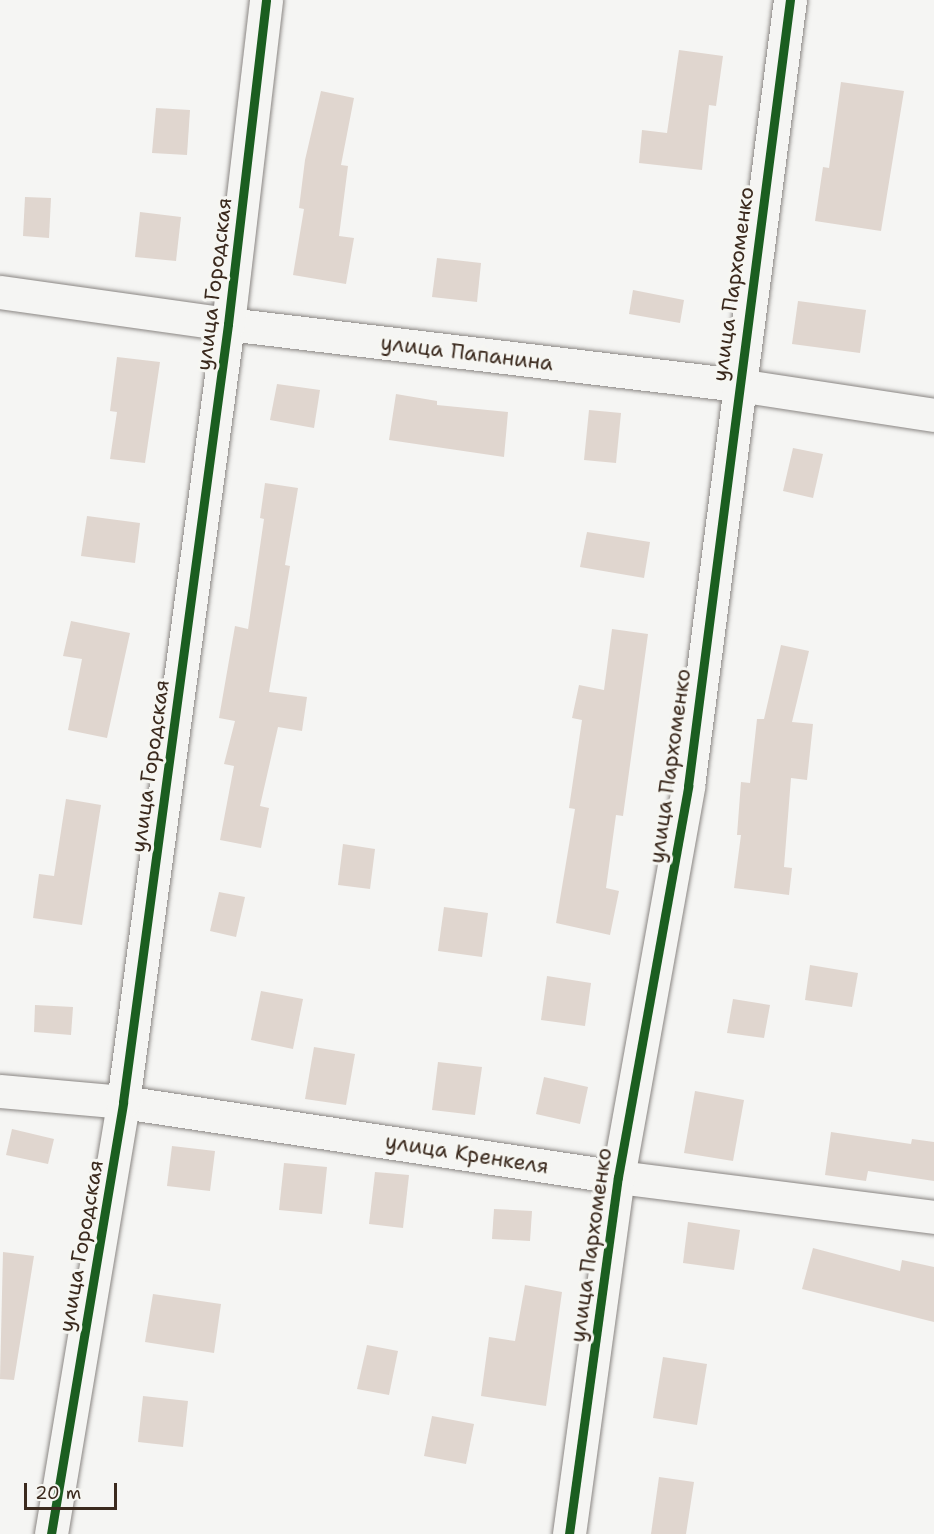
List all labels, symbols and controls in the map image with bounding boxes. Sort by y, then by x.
street label: улица Пархоменко [707,185,759,383]
street label: улица Городская [191,196,237,372]
street label: улица Папанина [379,330,555,376]
street label: улица Пархоменко [644,667,696,865]
street label: улица Городская [125,678,175,854]
street label: улица Кренкеля [384,1129,550,1179]
street label: улица Пархоменко [565,1146,617,1344]
street label: улица Городская [53,1158,109,1334]
scale bar [27,1471,120,1509]
text: 20 m [35,1481,81,1505]

